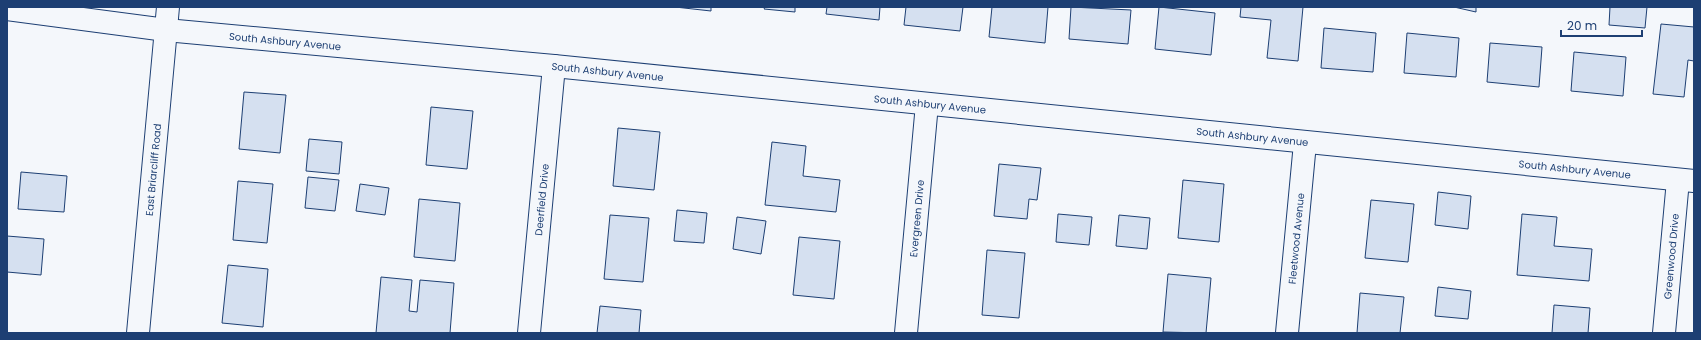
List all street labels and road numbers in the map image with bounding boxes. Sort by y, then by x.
street label: South Ashbury Avenue [228,29,342,54]
street label: South Ashbury Avenue [551,59,664,85]
street label: South Ashbury Avenue [873,91,987,118]
street label: East Briarcliff Road [142,123,165,217]
street label: South Ashbury Avenue [1196,124,1309,150]
street label: South Ashbury Avenue [1518,156,1631,183]
street label: Deerfield Drive [531,163,553,236]
street label: Evergreen Drive [906,179,928,258]
street label: Fleetwood Avenue [1285,192,1308,285]
street label: Greenwood Drive [1660,213,1683,300]

